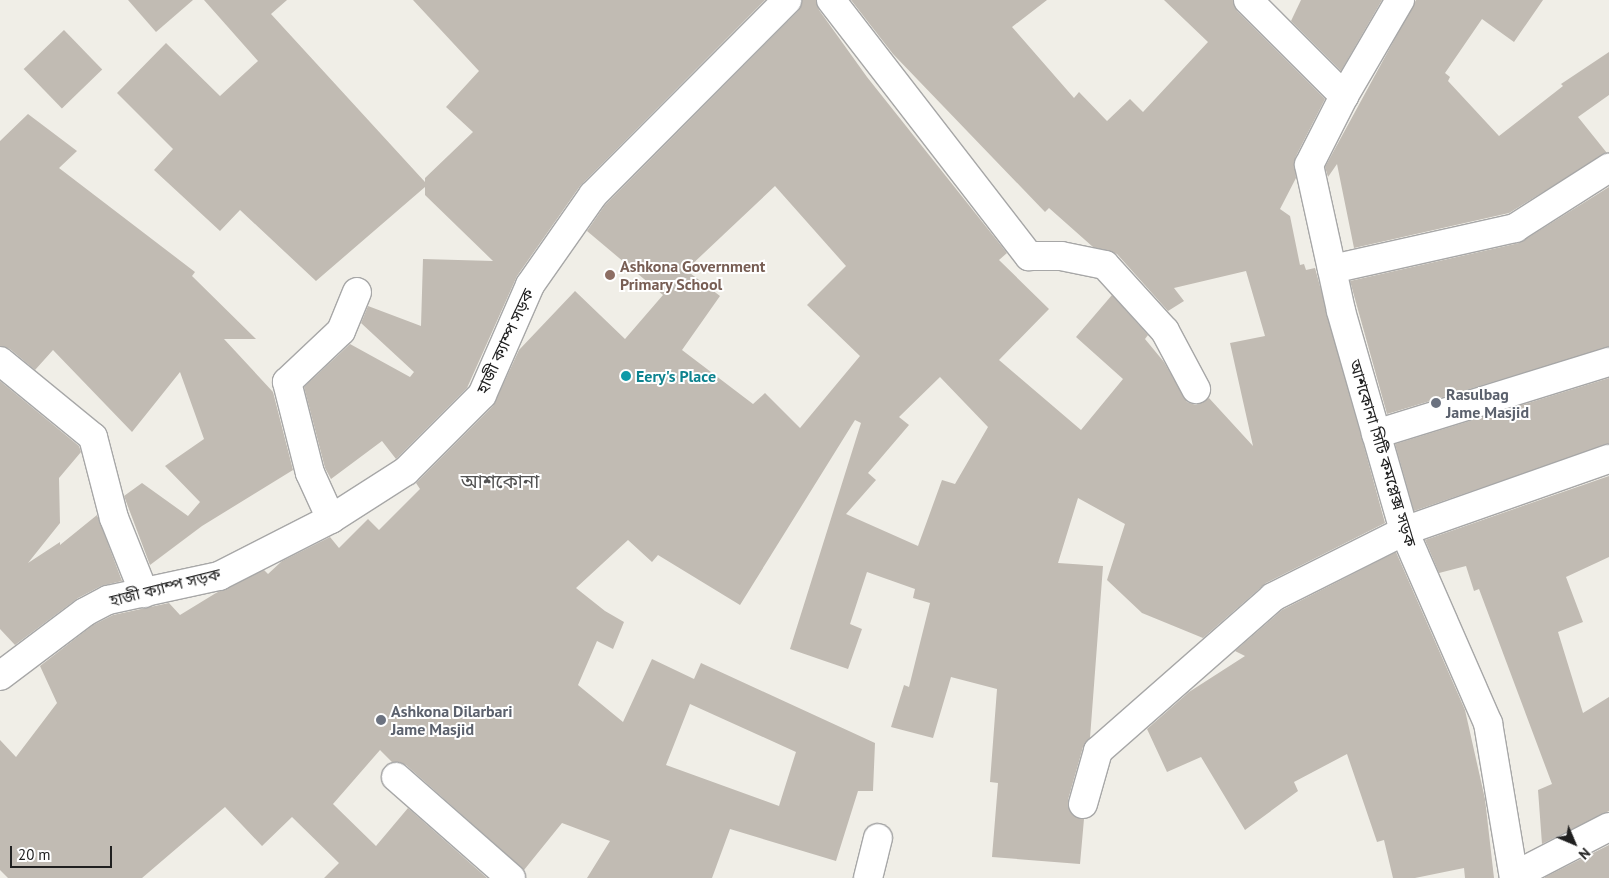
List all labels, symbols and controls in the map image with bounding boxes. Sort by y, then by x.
place label: Ashkona Government Primary School [620,256,766,294]
marker: Ashkona Government Primary School [604,269,616,281]
street label: হাজী ক্যাম্প সড়ক [472,285,538,397]
street label: আশকোনা সিটি কমপ্লেক্স সড়ক [1345,357,1421,549]
place label: Eery's Place [636,366,716,386]
marker: Eery's Place [620,370,632,382]
place label: Rasulbag Jame Masjid [1446,384,1529,422]
marker: Rasulbag Jame Masjid [1430,397,1442,409]
district label: আশকোনা [461,471,539,493]
street label: হাজী ক্যাম্প সড়ক [108,564,222,610]
place label: Ashkona Dilarbari Jame Masjid [391,701,512,739]
marker: Ashkona Dilarbari Jame Masjid [375,714,387,726]
north arrow [1549,818,1599,868]
scale bar [12,836,115,868]
text: N [1575,844,1594,863]
text: 20 m [18,845,51,864]

